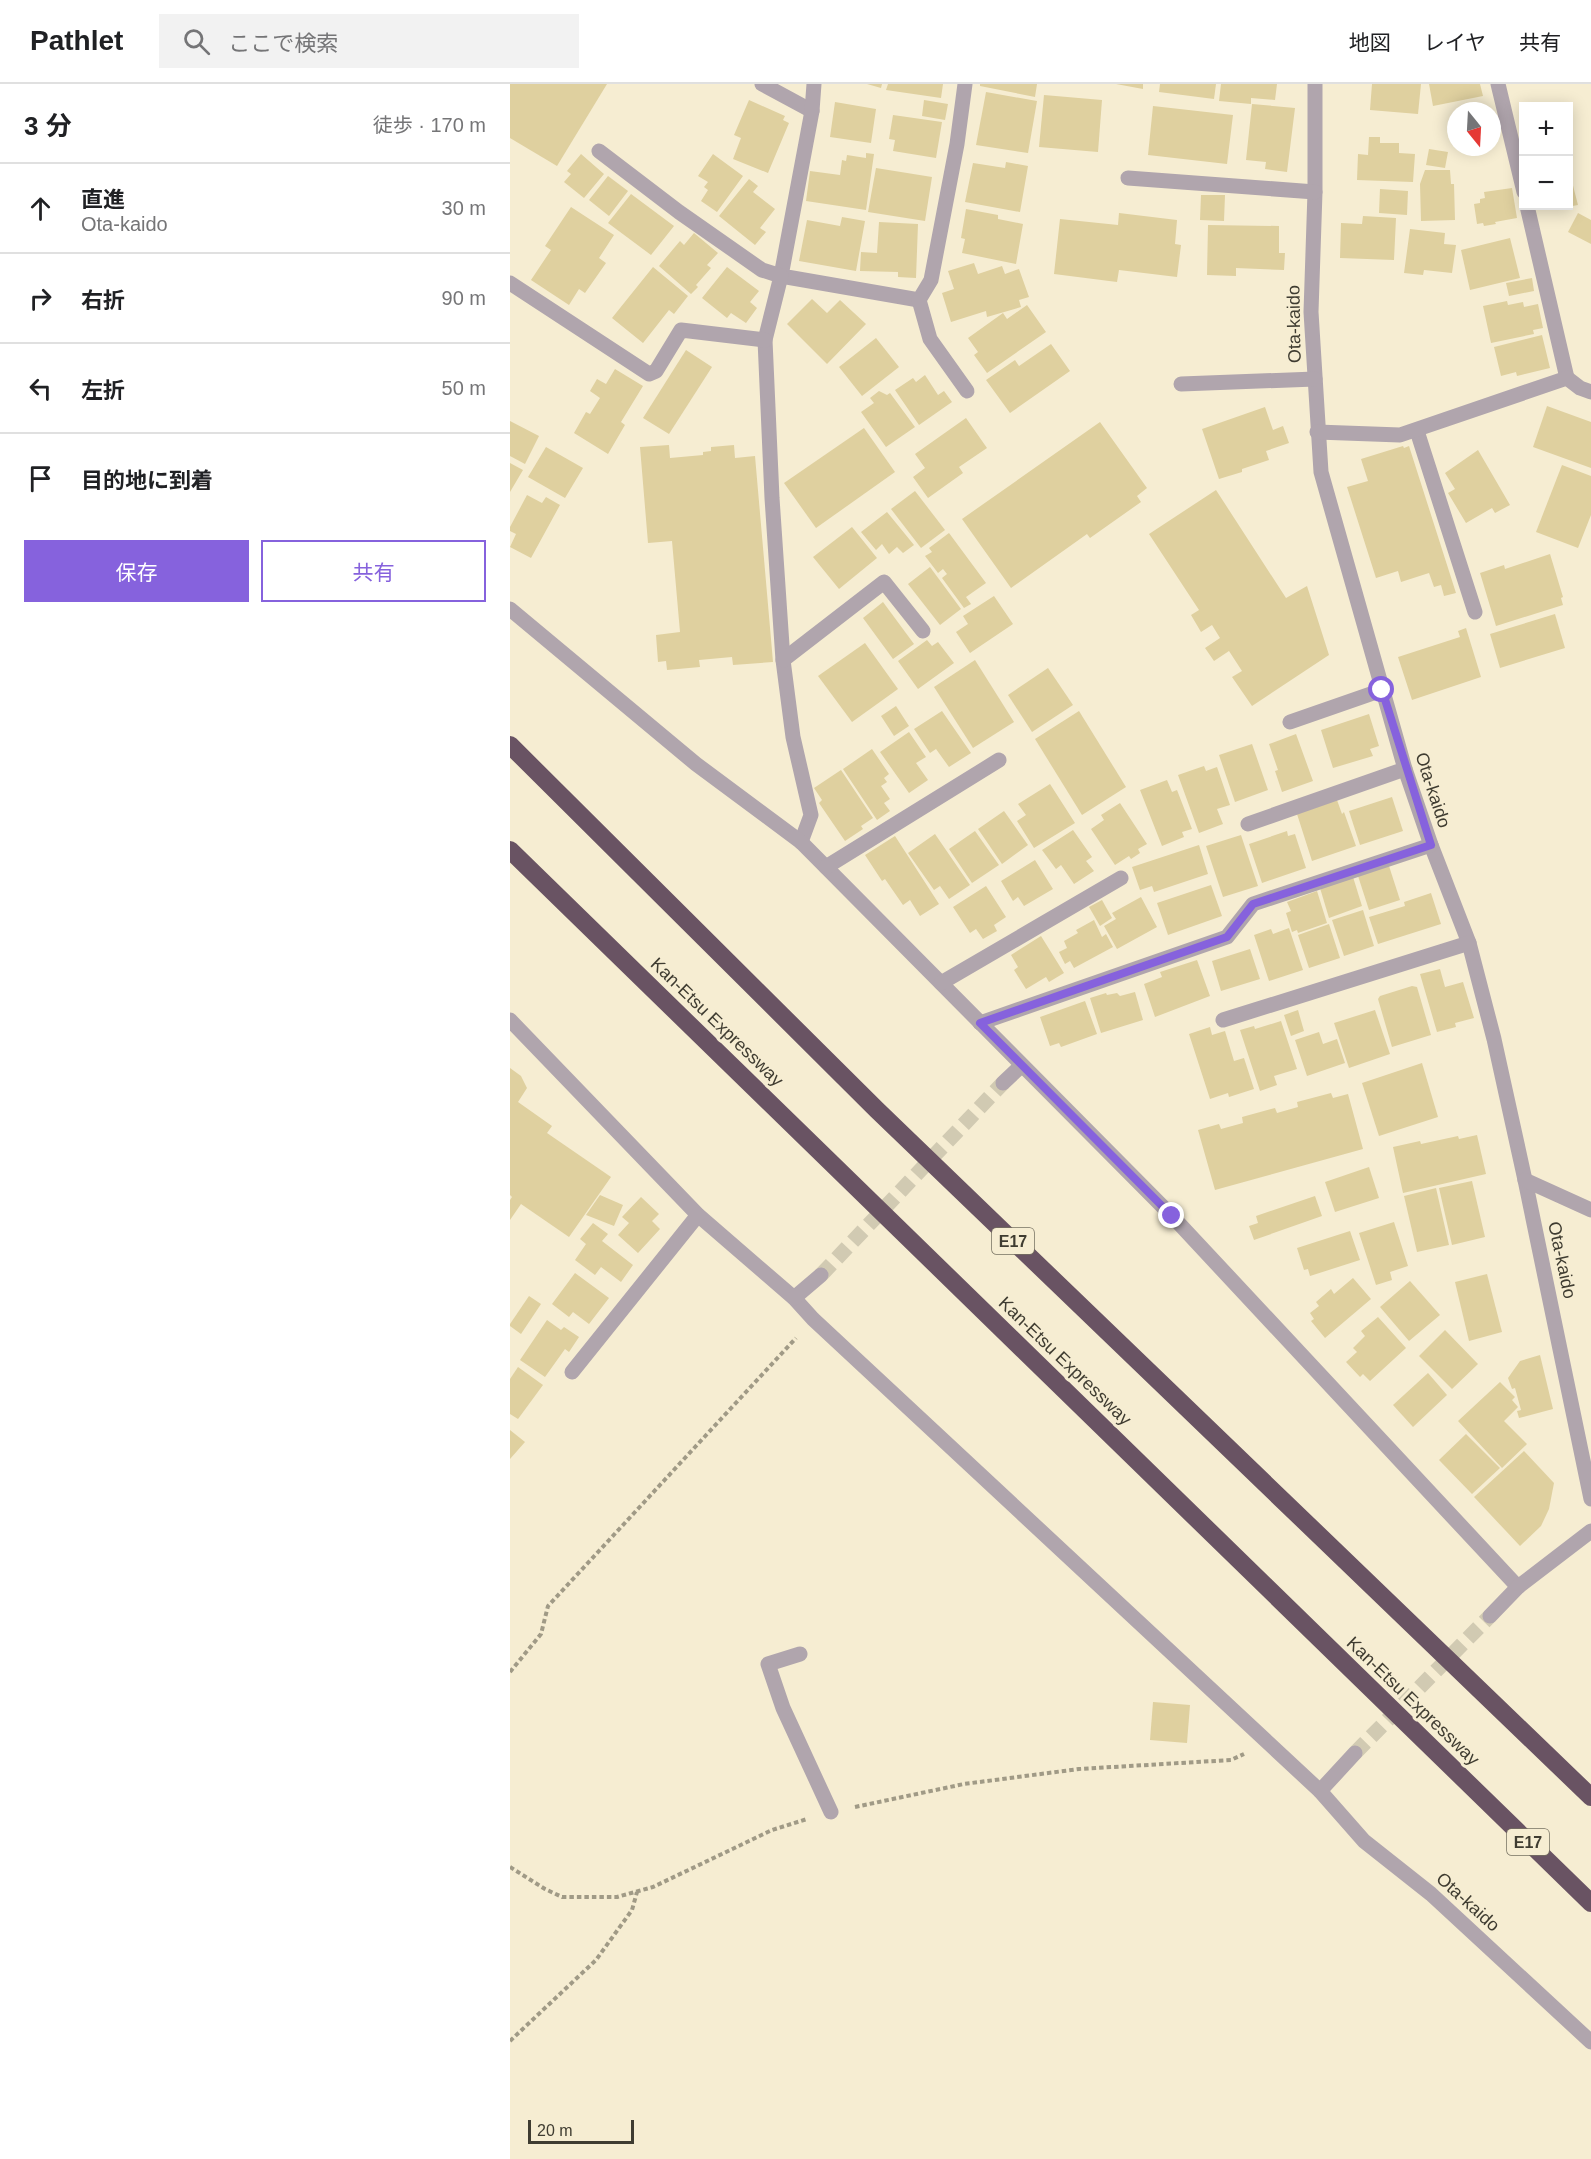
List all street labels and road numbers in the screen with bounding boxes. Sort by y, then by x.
street label: Ota-kaido [1283,285,1305,363]
street label: Ota-kaido [1411,750,1455,830]
street label: Kan-Etsu Expressway [647,954,787,1090]
street label: Ota-kaido [1544,1220,1580,1300]
road number: E17 [992,1228,1034,1254]
street label: Kan-Etsu Expressway [995,1293,1135,1429]
street label: Kan-Etsu Expressway [1343,1633,1483,1769]
road number: E17 [1507,1829,1549,1855]
street label: Ota-kaido [1432,1868,1504,1936]

